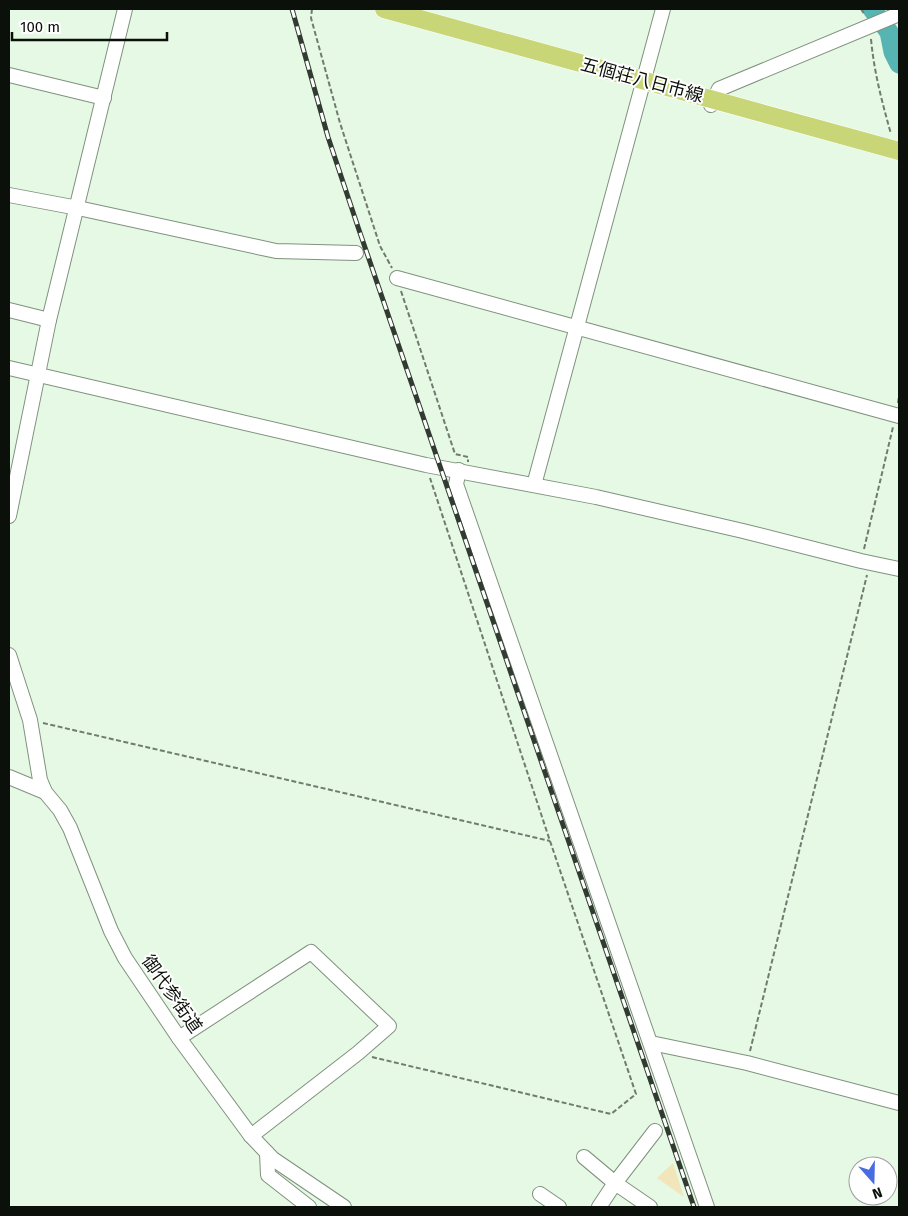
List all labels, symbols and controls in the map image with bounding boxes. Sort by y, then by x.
scale bar [12,10,168,42]
text: 100 m [20,18,60,36]
street label: 五個荘八日市線 [578,53,706,107]
street label: 御代参街道 [137,951,207,1037]
north arrow [848,1156,898,1206]
text: N [870,1183,885,1202]

